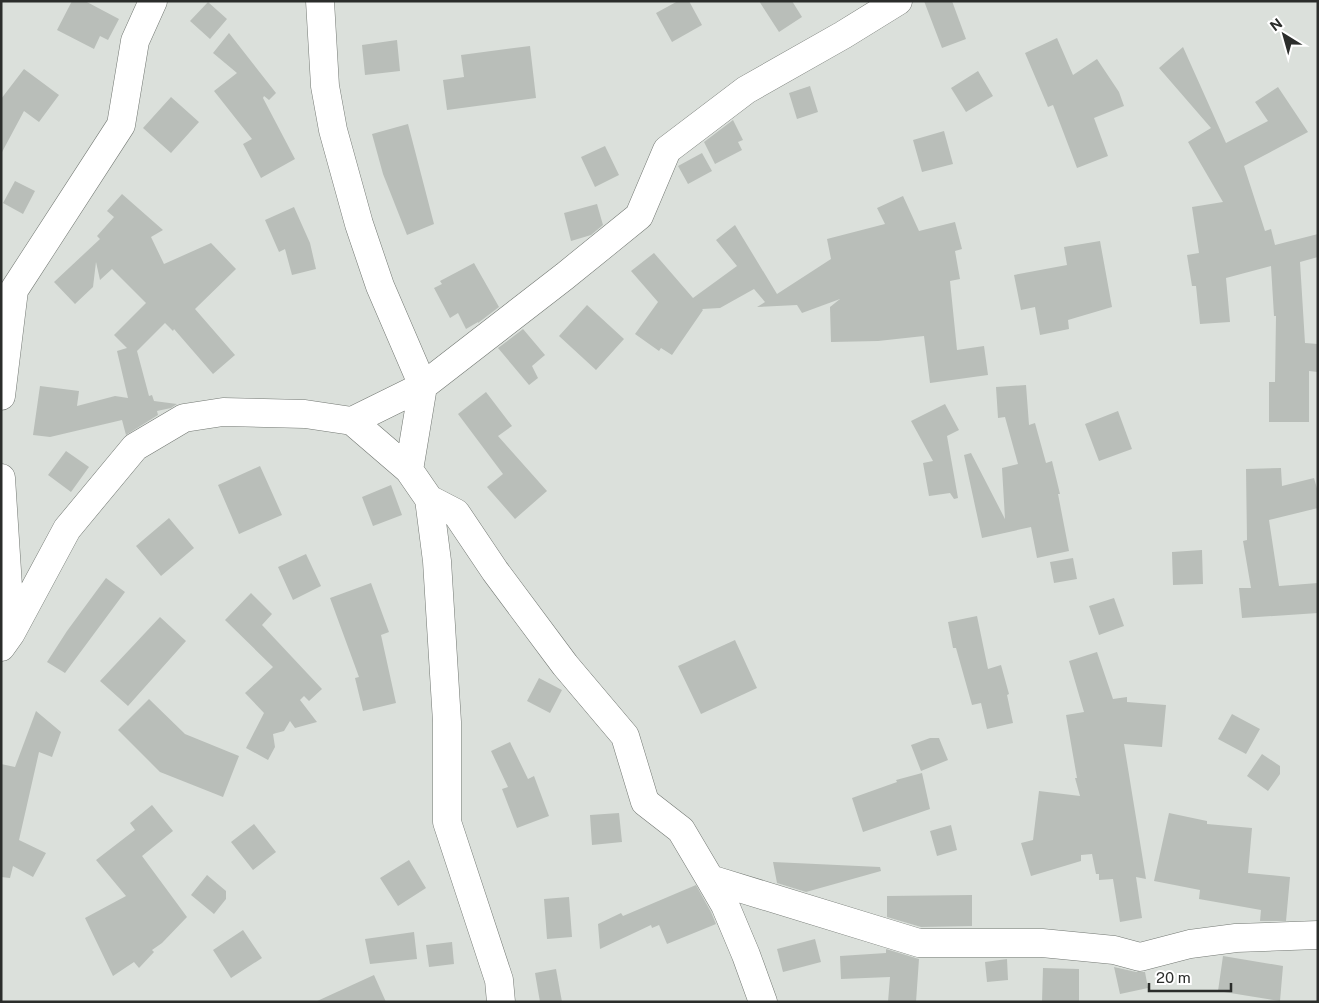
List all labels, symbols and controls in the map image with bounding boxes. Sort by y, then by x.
north arrow [1259,10,1309,60]
text: N [1267,15,1285,34]
scale bar [1149,960,1232,992]
text: 20 m [1156,969,1191,986]

